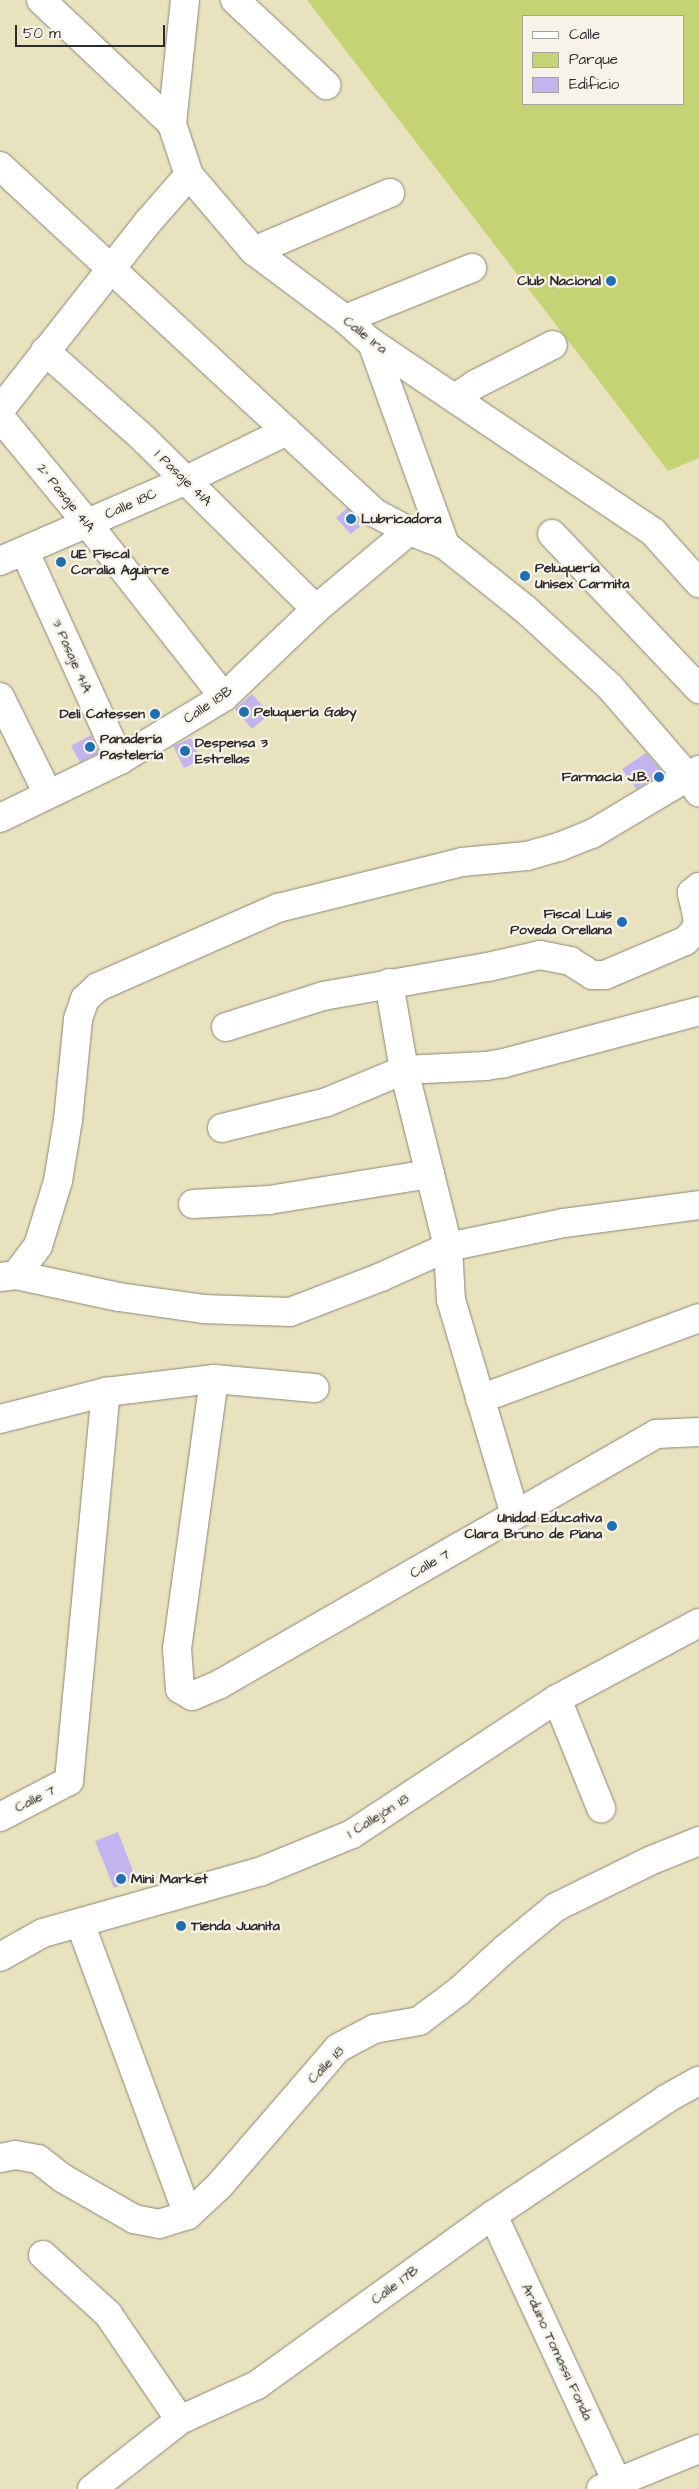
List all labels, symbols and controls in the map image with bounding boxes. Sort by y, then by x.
scale bar [18,15,168,47]
legend [522,15,684,105]
text: 50 m [23,23,61,44]
text: Calle [569,24,600,45]
text: Parque [569,49,618,70]
text: Edificio [569,74,619,95]
place label: Club Nacional [517,273,601,289]
marker: Club Nacional [605,275,617,287]
street label: Calle 1ra [340,313,390,357]
street label: 1 Pasaje 41A [151,446,215,510]
street label: 2° Pasaje 41A [33,461,99,535]
street label: Calle 18C [102,485,160,523]
place label: Lubricadora [361,511,441,527]
marker: Lubricadora [345,513,357,525]
place label: UE Fiscal Coralia Aguirre [71,546,169,578]
marker: UE Fiscal Coralia Aguirre [55,556,67,568]
place label: Peluquería Unisex Carmita [535,560,629,592]
marker: Peluquería Unisex Carmita [519,570,531,582]
street label: 3 Pasaje 41A [48,617,96,695]
street label: Calle 18B [180,683,236,727]
place label: Peluquería Gaby [254,704,357,720]
place label: Deli Catessen [60,706,145,722]
marker: Peluquería Gaby [238,706,250,718]
marker: Deli Catessen [149,708,161,720]
place label: Panadería Pastelería [100,731,163,764]
place label: Despensa 3 Estrellas [195,735,268,768]
marker: Panadería Pastelería [84,741,96,753]
marker: Despensa 3 Estrellas [179,745,191,757]
place label: Farmacia J.B. [561,769,649,785]
marker: Farmacia J.B. [653,771,665,783]
place label: Fiscal Luis Poveda Orellana [510,906,612,939]
marker: Fiscal Luis Poveda Orellana [616,916,628,928]
place label: Unidad Educativa Clara Bruno de Piana [464,1510,602,1542]
marker: Unidad Educativa Clara Bruno de Piana [606,1520,618,1532]
street label: Calle 7 [407,1546,453,1582]
street label: Calle 7 [12,1782,58,1816]
street label: 1 Callejón 18 [344,1790,412,1842]
place label: Mini Market [131,1871,208,1887]
marker: Mini Market [115,1873,127,1885]
place label: Tienda Juanita [191,1918,280,1934]
marker: Tienda Juanita [175,1920,187,1932]
street label: Calle 18 [304,2043,348,2087]
street label: Calle 17B [368,2262,422,2308]
street label: Arduino Tomassi Fonda [518,2281,596,2423]

